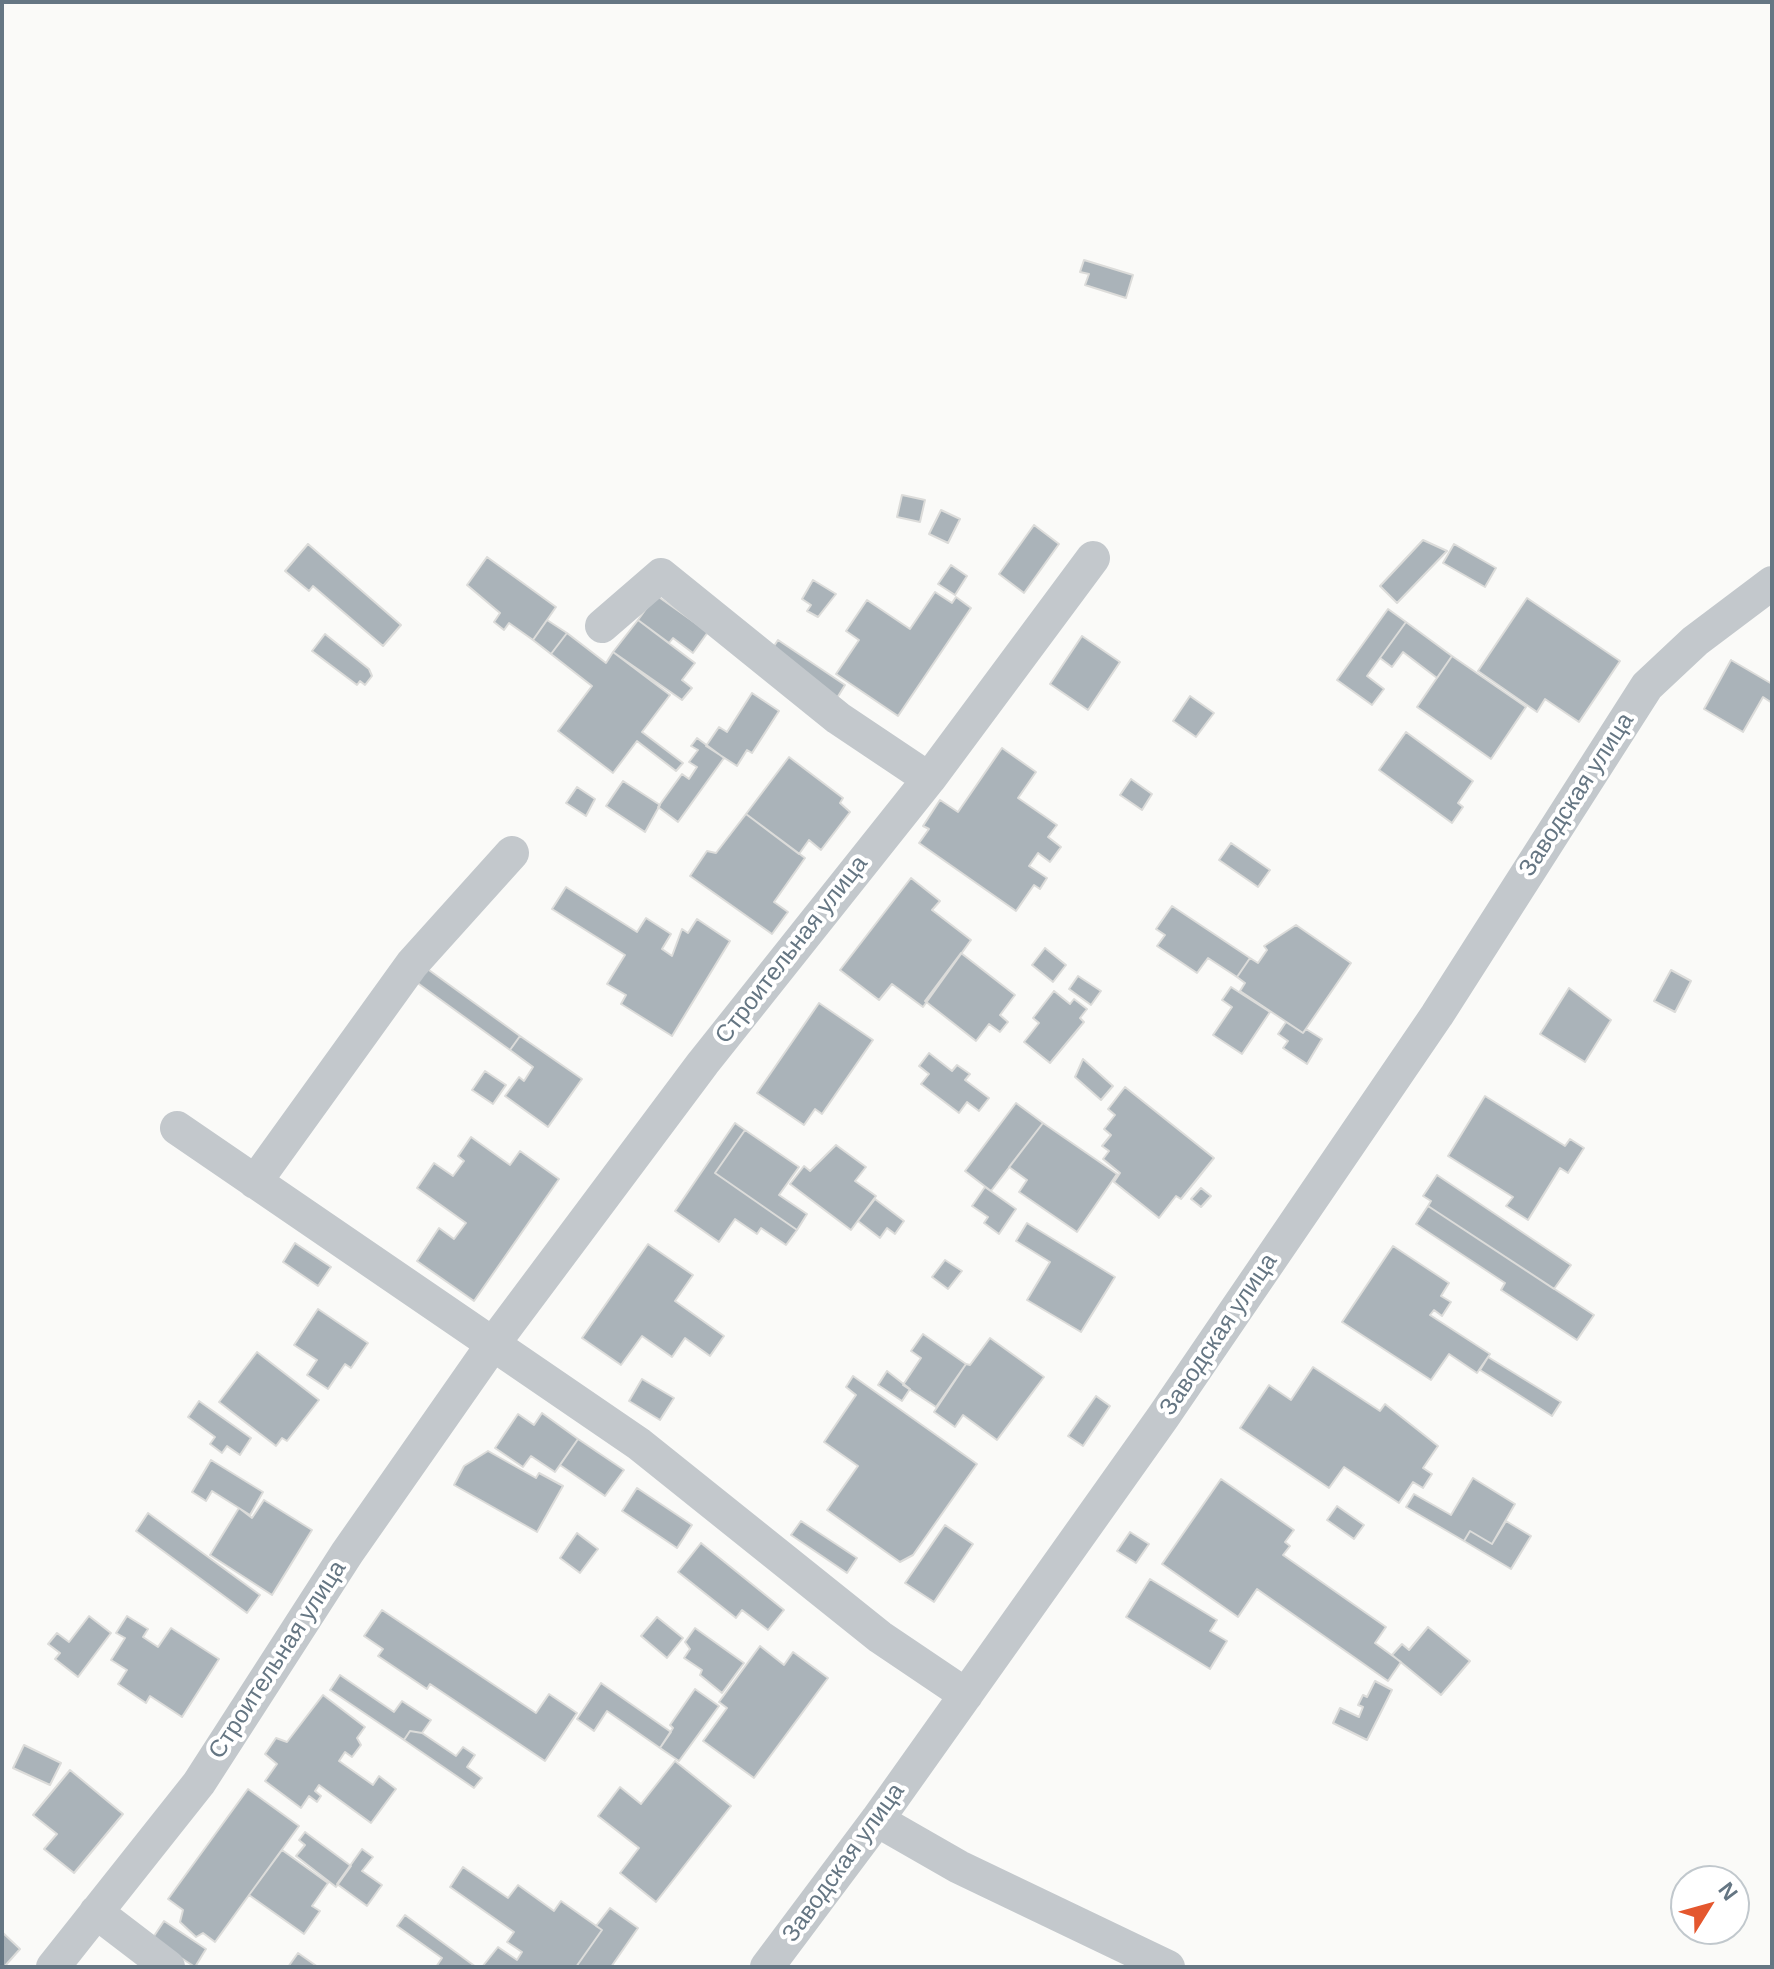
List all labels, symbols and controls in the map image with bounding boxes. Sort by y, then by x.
street label: Заводская улица [1513,708,1641,882]
street label: Строительная улица [710,850,874,1050]
street label: Заводская улица [1154,1249,1284,1421]
street label: Строительная улица [203,1556,353,1764]
street label: Заводская улица [777,1778,911,1948]
north arrow [1670,1865,1750,1945]
text: N [1713,1878,1743,1905]

